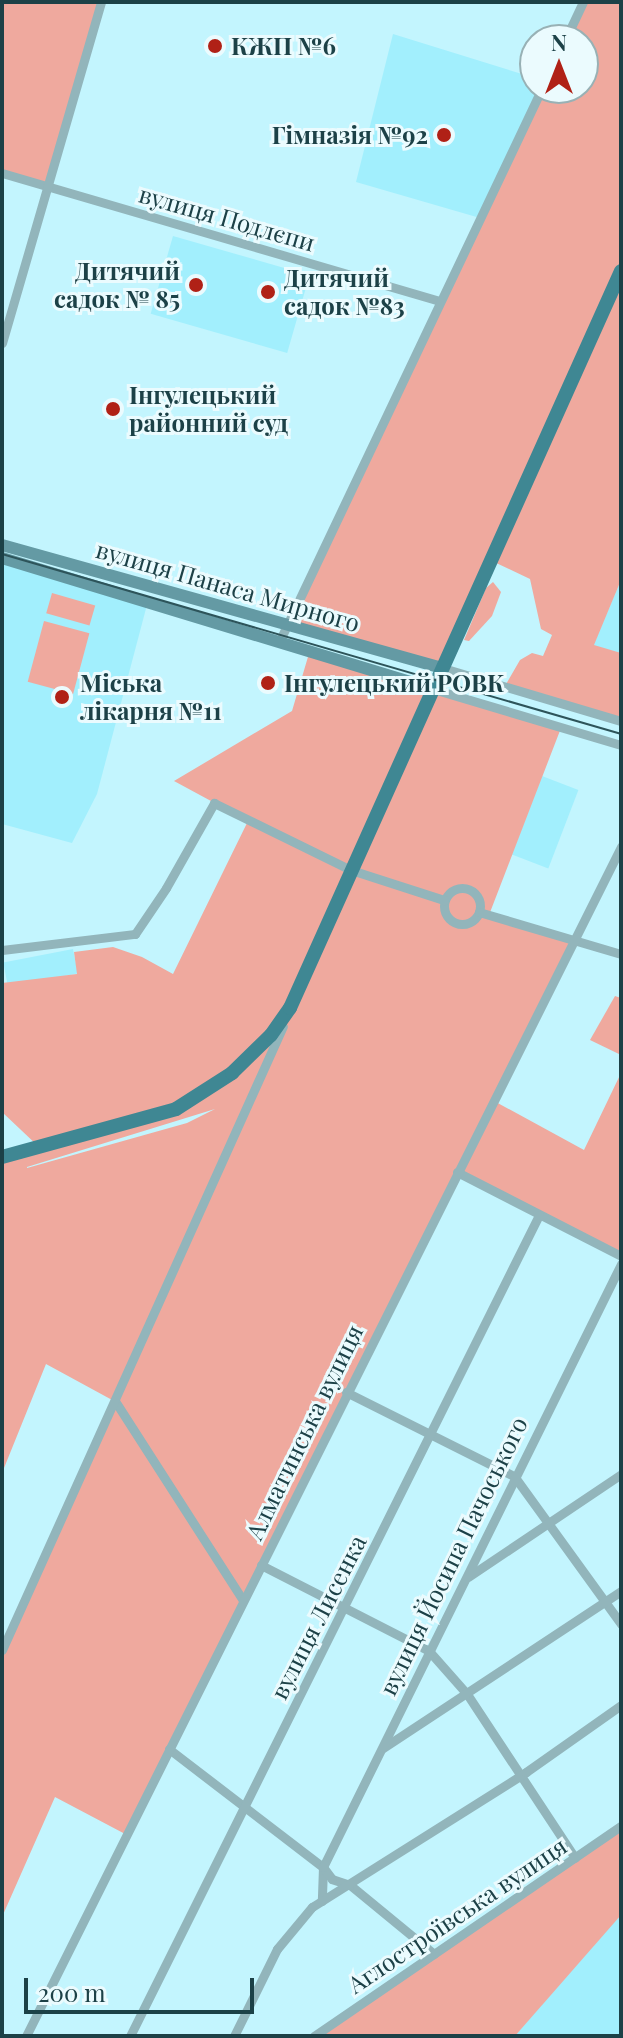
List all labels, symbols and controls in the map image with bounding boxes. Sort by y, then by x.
north arrow [519,24,599,104]
text: N [551,27,567,57]
place label: КЖП №6 [231,32,336,60]
marker: КЖП №6 [206,37,224,55]
place label: Гімназія №92 [272,121,428,149]
marker: Гімназія №92 [435,126,453,144]
street label: вулиця Подлєпи [136,179,318,257]
place label: Дитячий садок № 85 [54,257,180,313]
place label: Дитячий садок №83 [284,264,405,320]
marker: Дитячий садок № 85 [187,276,205,294]
marker: Дитячий садок №83 [259,283,277,301]
place label: Інгулецький районний суд [129,381,288,437]
marker: Інгулецький районний суд [104,400,122,418]
street label: вулиця Панаса Мирного [93,535,363,637]
place label: Міська лікарня №11 [80,669,222,725]
place label: Інгулецький РОВК [284,669,504,697]
marker: Інгулецький РОВК [259,674,277,692]
marker: Міська лікарня №11 [51,686,73,708]
street label: Алматинська вулиця [240,1320,368,1544]
street label: вулиця Йосипа Пачоського [373,1412,533,1700]
street label: вулиця Лисенка [264,1530,372,1704]
street label: Аглостроївська вулиця [342,1831,572,1999]
scale bar [28,1962,258,2012]
text: 200 m [38,1976,106,2008]

